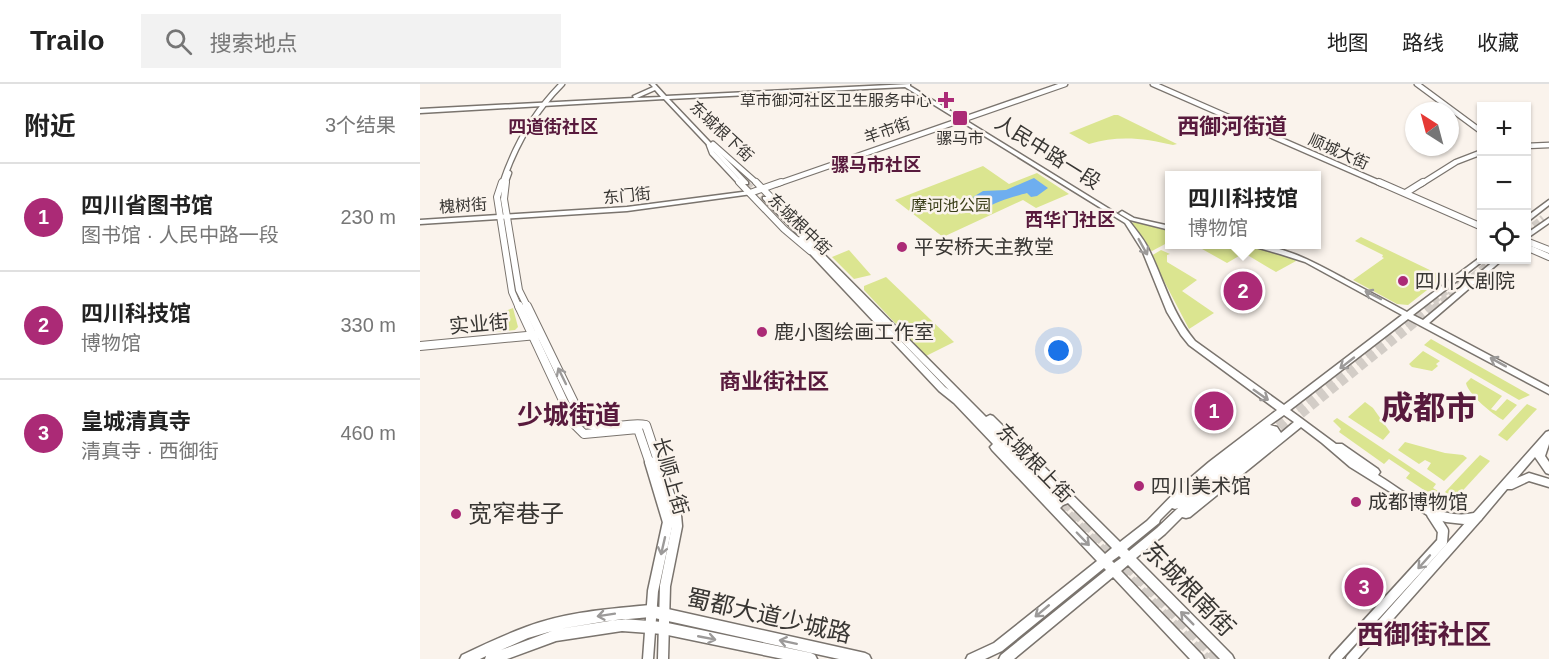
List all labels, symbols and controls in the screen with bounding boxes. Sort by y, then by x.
search box [141,14,561,68]
text: Trailo [30,25,105,56]
icon: search [162,25,195,58]
text: 搜索地点 [210,31,298,56]
text: 地图 [1327,31,1369,54]
text: 路线 [1402,31,1444,54]
text: 收藏 [1477,31,1519,54]
marker: 草市御河社区卫生服务中心 [937,91,955,109]
place label: 草市御河社区卫生服务中心 [740,92,932,109]
street label: 东城根下街 [687,98,757,165]
north arrow [1405,102,1459,156]
map controls [1477,102,1531,264]
button: + [1477,102,1531,156]
marker: 骡马市 [951,109,969,127]
text: 附近 [24,111,76,141]
street label: 人民中路一段 [991,111,1105,193]
text: 3个结果 [325,114,396,136]
district label: 西御河街道 [1177,114,1287,139]
street label: 羊市街 [862,115,913,146]
district label: 四道街社区 [508,117,598,137]
place label: 骡马市 [936,130,984,147]
street label: 顺城大街 [1306,131,1371,172]
district label: 骡马市社区 [831,155,921,175]
button: − [1477,156,1531,210]
popup [1165,171,1321,249]
street label: 东门街 [602,185,652,206]
text: 四川科技馆 [1188,186,1298,211]
street label: 东城根中街 [765,190,834,258]
text: 四川省图书馆 [81,193,213,218]
street label: 槐树街 [438,195,488,216]
park label: 摩诃池公园 [911,197,991,214]
text: 1 [38,206,49,228]
text: 230 m [340,206,396,228]
district label: 西华门社区 [1025,210,1115,230]
button: locate [1477,210,1531,264]
text: 博物馆 [1188,217,1248,239]
text: 图书馆 · 人民中路一段 [81,224,279,246]
place label: 平安桥天主教堂 [914,236,1054,258]
one-way arrow [1137,238,1149,255]
marker: 平安桥天主教堂 [895,240,909,254]
pin: 2 [1224,268,1262,314]
place label: 四川大剧院 [1415,270,1515,292]
marker: 四川大剧院 [1396,274,1410,288]
one-way arrow [1365,289,1382,301]
text: 四川科技馆 [81,301,191,326]
street label: 实业街 [448,310,510,338]
text: 2 [38,314,49,336]
text: 330 m [340,314,396,336]
place label: 鹿小图绘画工作室 [774,321,934,343]
marker: 鹿小图绘画工作室 [755,325,769,339]
text: 博物馆 [81,332,141,354]
your location [1044,336,1073,365]
one-way arrow [1339,356,1355,369]
one-way arrow [1490,356,1507,368]
one-way arrow [555,368,567,386]
district label: 商业街社区 [719,369,829,394]
pin: 1 [1194,388,1234,434]
one-way arrow [1253,389,1269,401]
district label: 成都市 [1381,390,1477,426]
district label: 少城街道 [517,400,621,430]
text: 皇城清真寺 [81,409,191,434]
street label: 东城根上街 [992,419,1078,507]
text: 3 [38,422,49,444]
text: 460 m [340,422,396,444]
street label: 长顺上街 [649,435,693,517]
text: 清真寺 · 西御街 [81,440,219,462]
place label: 四川美术馆 [1151,475,1251,497]
marker: 四川美术馆 [1132,479,1146,493]
place label: 成都博物馆 [1368,491,1468,513]
marker: 成都博物馆 [1349,495,1363,509]
place label: 宽窄巷子 [468,500,564,527]
marker: 宽窄巷子 [449,507,463,521]
one-way arrow [1075,531,1090,546]
street label: 东城根南街 [1138,536,1241,641]
one-way arrow [657,537,669,556]
one-way arrow [1417,554,1431,569]
pin: 3 [1344,564,1384,610]
street label: 蜀都大道少城路 [684,583,854,648]
one-way arrow [1035,604,1050,618]
one-way arrow [597,610,616,621]
one-way arrow [1179,610,1194,625]
district label: 西御街社区 [1357,620,1492,650]
one-way arrow [696,633,716,644]
one-way arrow [778,636,798,647]

